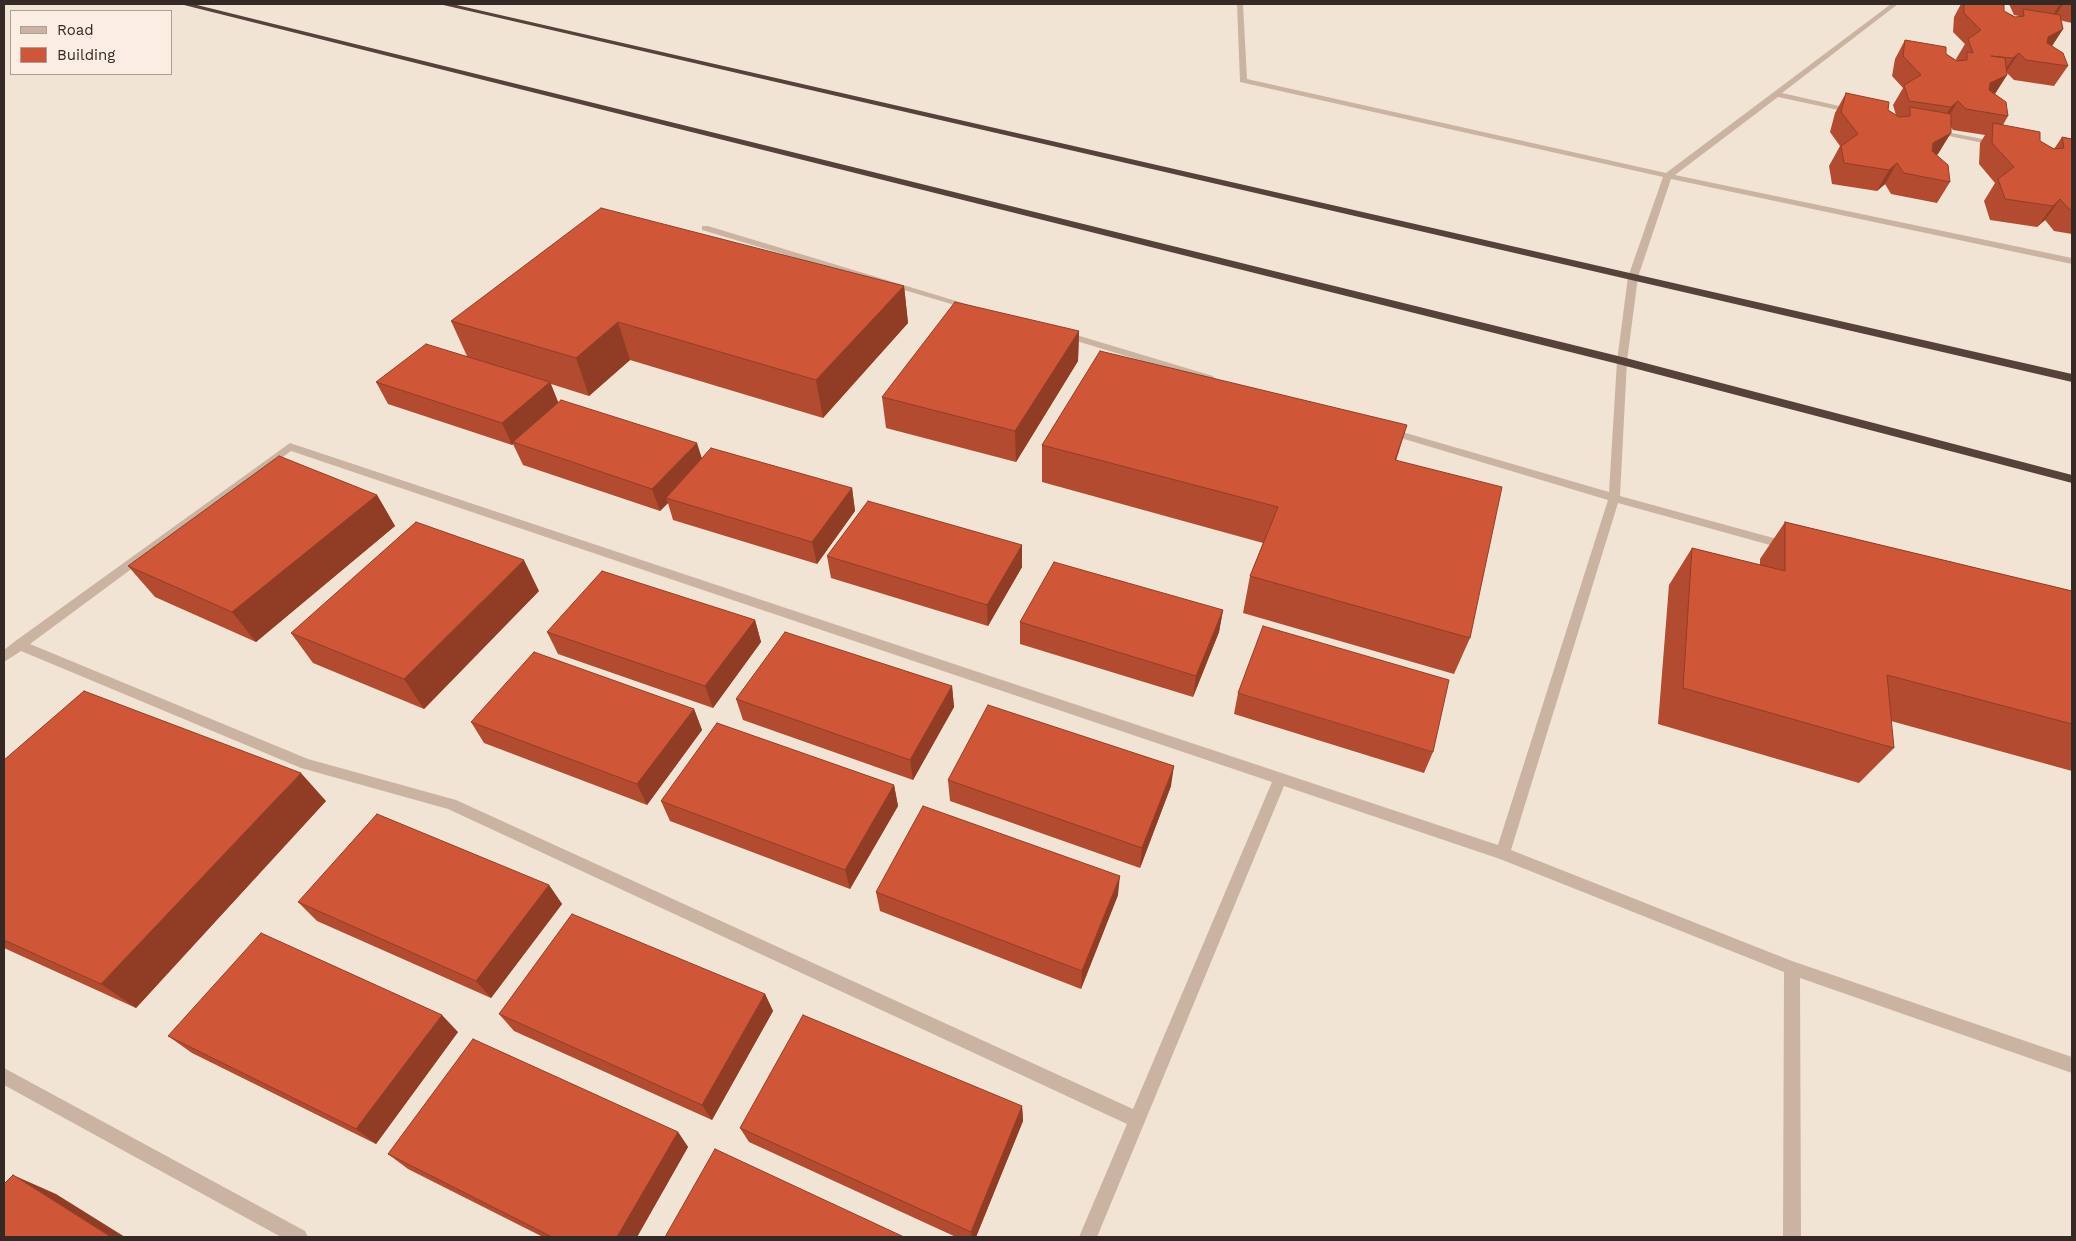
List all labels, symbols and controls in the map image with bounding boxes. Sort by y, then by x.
legend [10,10,172,75]
text: Road [57,21,94,39]
text: Building [57,46,115,64]

